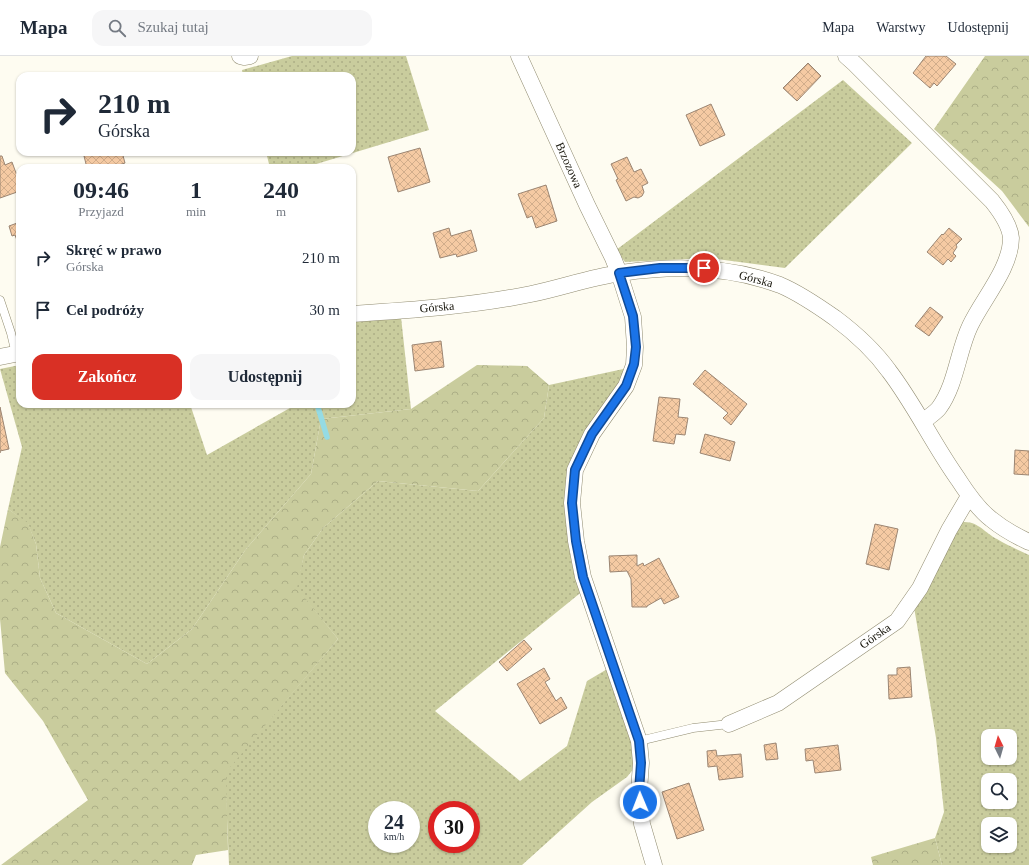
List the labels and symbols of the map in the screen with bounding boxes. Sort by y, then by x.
street label: Brzozowa [553,140,586,191]
pin [687,251,721,285]
street label: Górska [737,268,775,290]
street label: Górska [419,298,456,315]
street label: Górska [857,620,894,652]
north arrow [981,729,1017,765]
position arrow [619,781,661,823]
speed limit sign: 30 [428,801,480,853]

